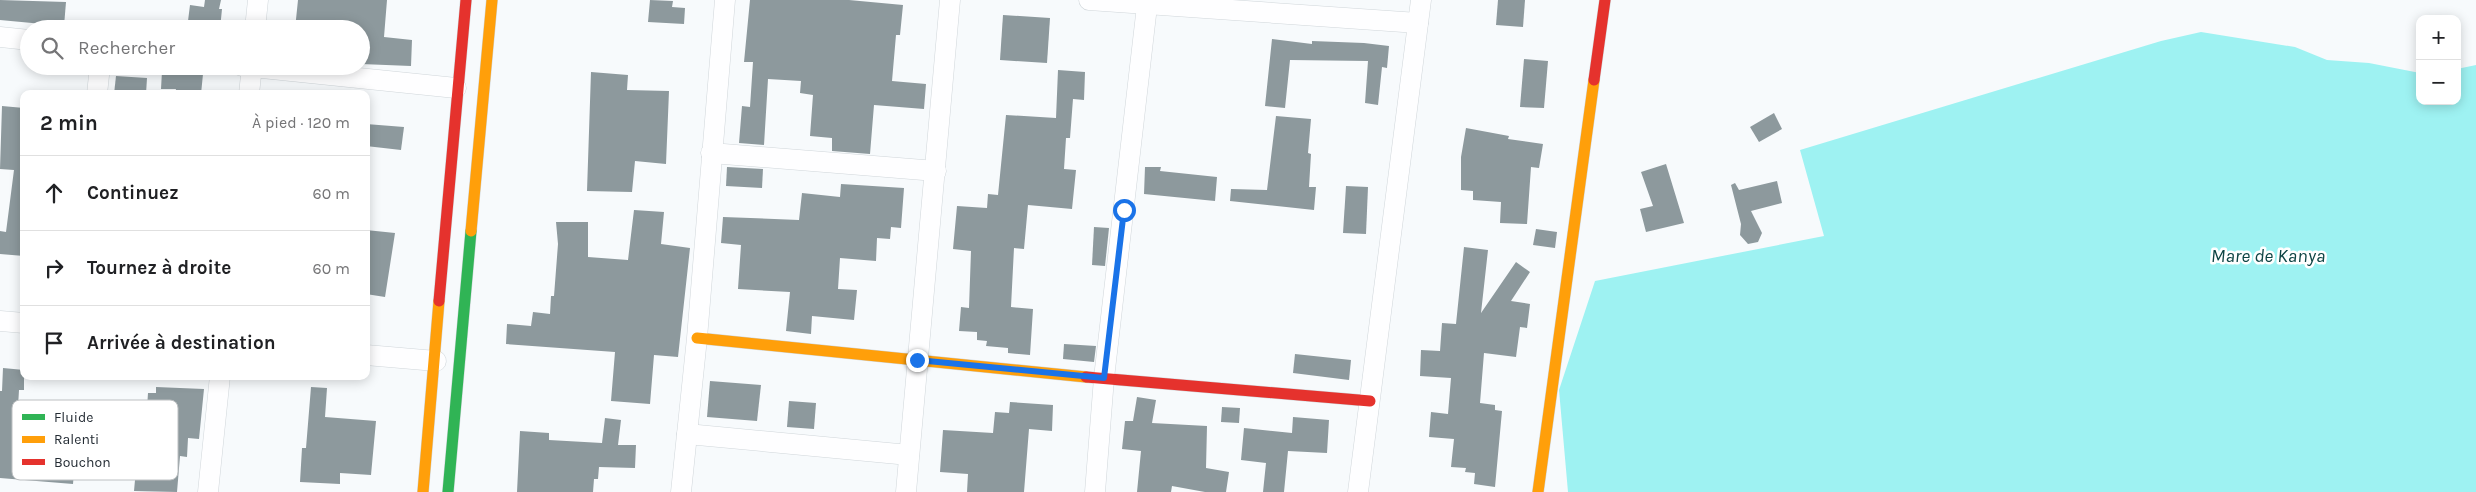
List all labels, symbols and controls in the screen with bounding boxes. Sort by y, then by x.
map controls [2416,15,2461,105]
button: + [2416,15,2461,60]
search box [20,20,370,75]
icon: search [38,34,66,62]
text: Rechercher [78,37,175,59]
button: − [2416,60,2461,105]
text: 2 min [40,111,98,135]
text: À pied · 120 m [252,113,350,132]
icon: ahead [40,179,68,207]
text: Continuez [87,182,179,204]
text: 60 m [313,184,350,203]
route start [1113,199,1136,222]
water label: Mare de Kanya [2211,245,2325,267]
icon: right [40,254,68,282]
text: Tournez à droite [87,257,231,279]
text: 60 m [313,259,350,278]
icon: arrive [40,329,68,357]
text: Arrivée à destination [87,332,276,354]
route end [906,349,929,372]
legend [12,400,178,480]
text: Fluide [54,409,93,426]
text: Ralenti [54,431,99,448]
text: Bouchon [54,454,111,471]

